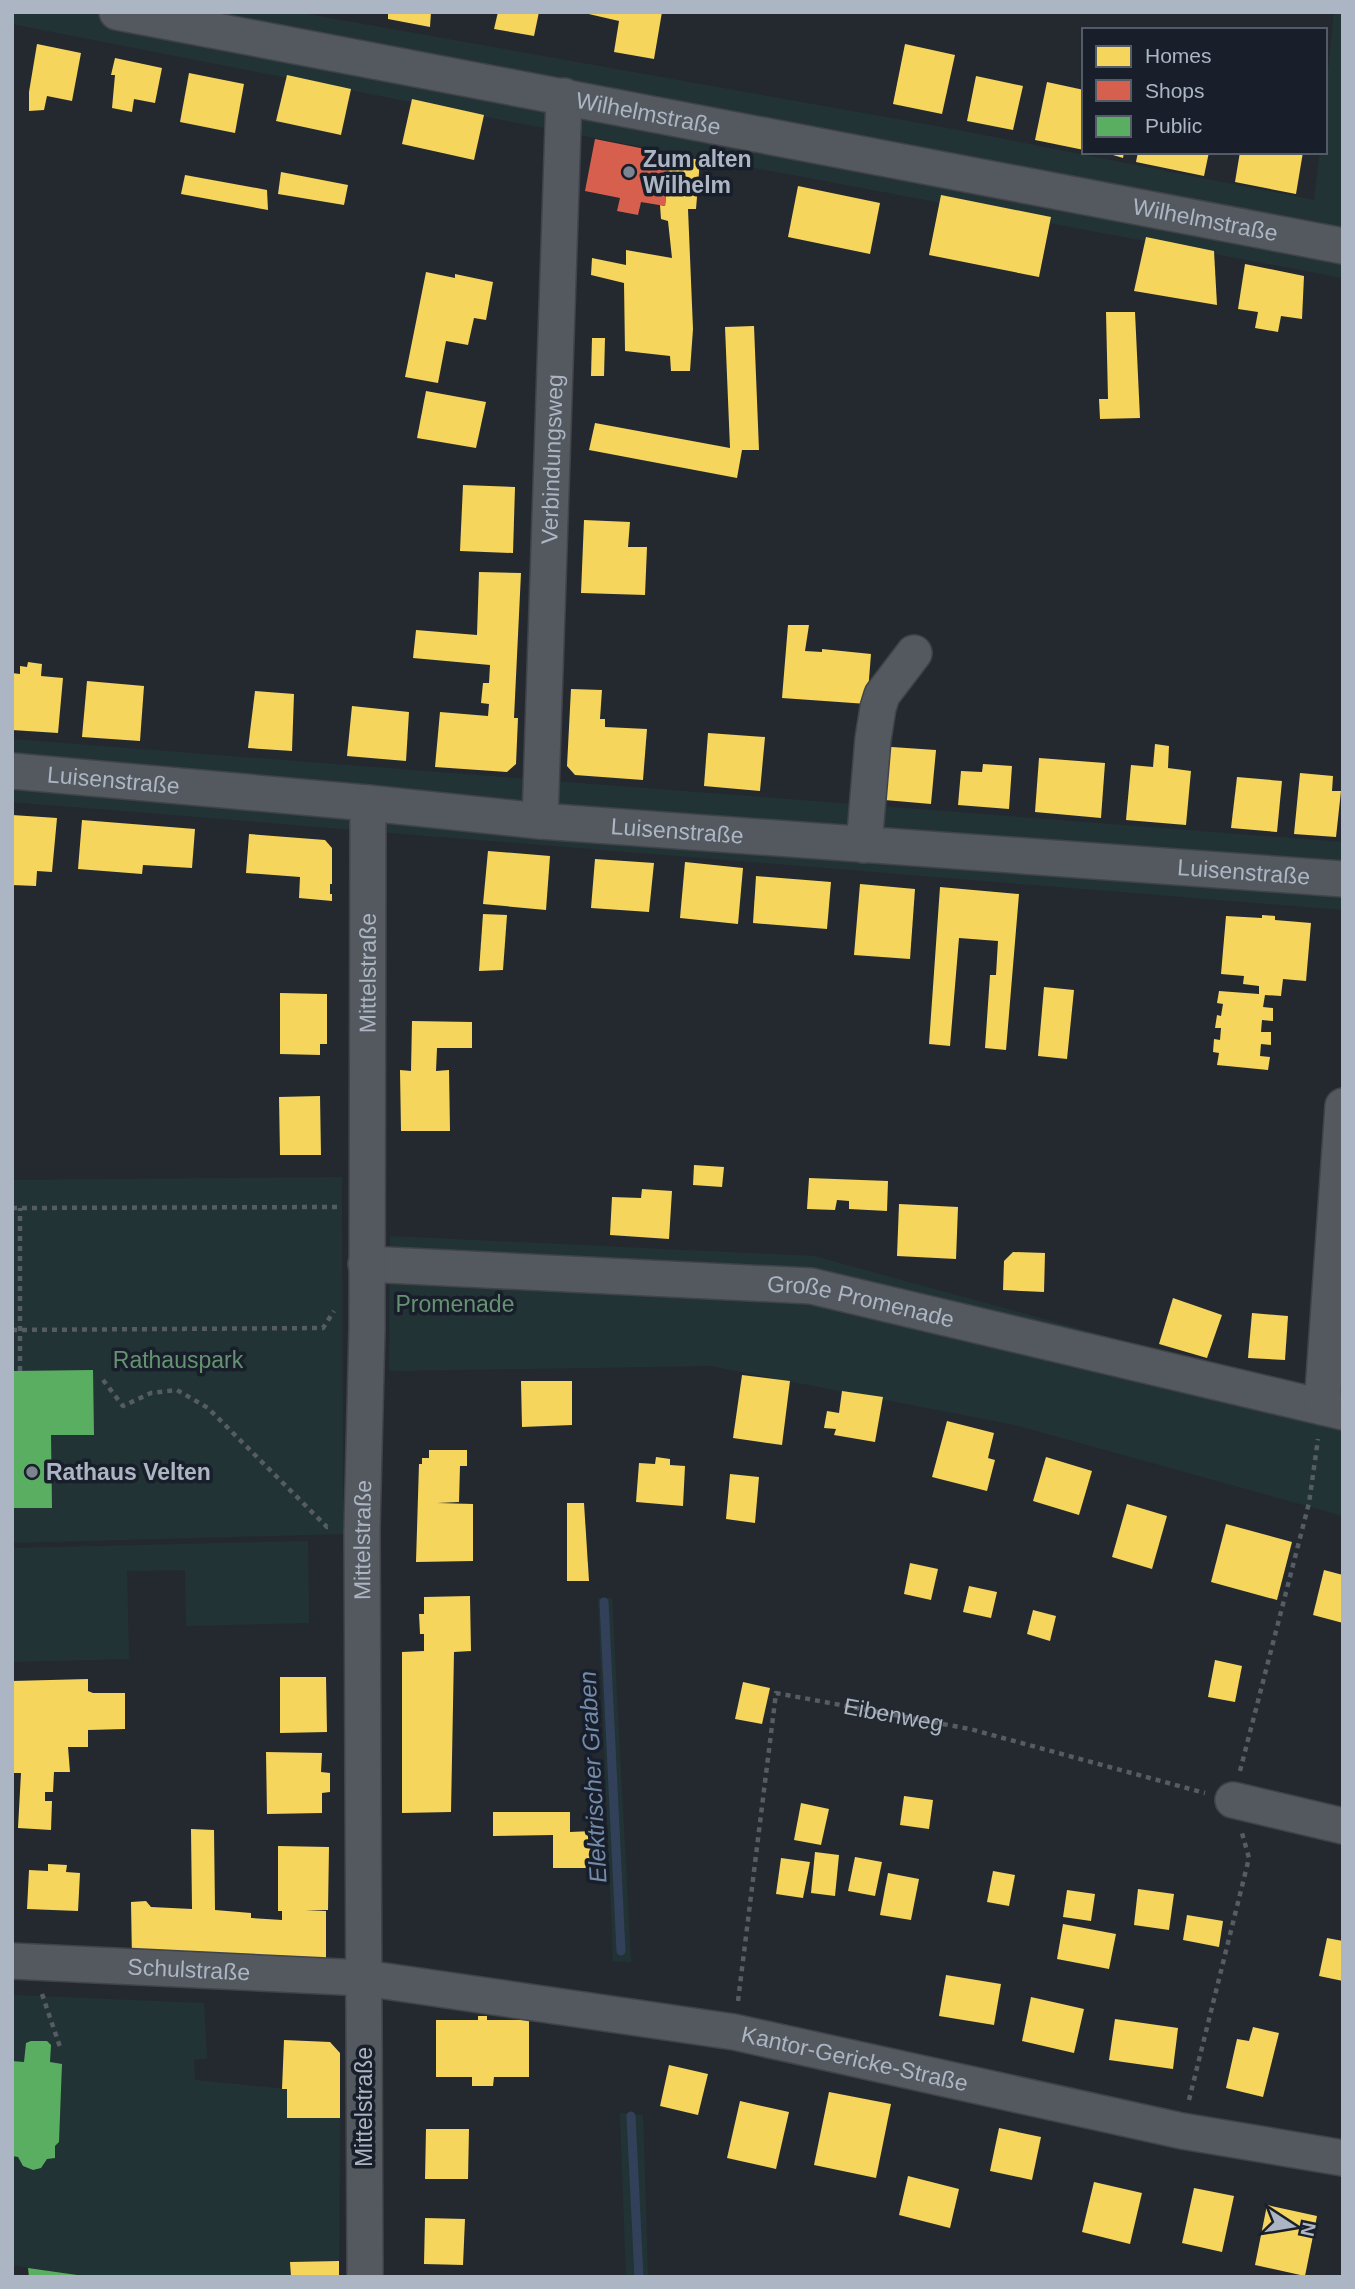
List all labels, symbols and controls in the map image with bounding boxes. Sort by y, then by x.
legend [1082,28,1327,154]
text: Homes [1145,44,1212,67]
text: Shops [1145,79,1205,102]
street label: Wilhelmstraße [574,87,723,140]
text: Public [1145,114,1202,137]
place label: Zum alten Wilhelm [643,146,752,198]
marker: Zum alten Wilhelm [621,164,637,180]
street label: Wilhelmstraße [1131,193,1280,246]
street label: Verbindungsweg [536,374,568,545]
street label: Luisenstraße [46,761,181,799]
street label: Luisenstraße [610,813,745,849]
street label: Luisenstraße [1177,854,1311,890]
street label: Mittelstraße [355,913,381,1033]
street label: Große Promenade [767,1271,957,1332]
park label: Promenade [396,1291,514,1317]
park label: Rathauspark [113,1347,244,1373]
place label: Rathaus Velten [46,1459,211,1485]
marker: Rathaus Velten [24,1464,40,1480]
street label: Mittelstraße [349,1480,376,1600]
water label: Elektrischer Graben [573,1670,612,1884]
street label: Eibenweg [842,1693,946,1737]
street label: Schulstraße [127,1954,251,1985]
street label: Kantor-Gericke-Straße [739,2021,971,2096]
street label: Mittelstraße [351,2047,377,2167]
north arrow [1257,2191,1327,2261]
text: N [1296,2221,1320,2238]

